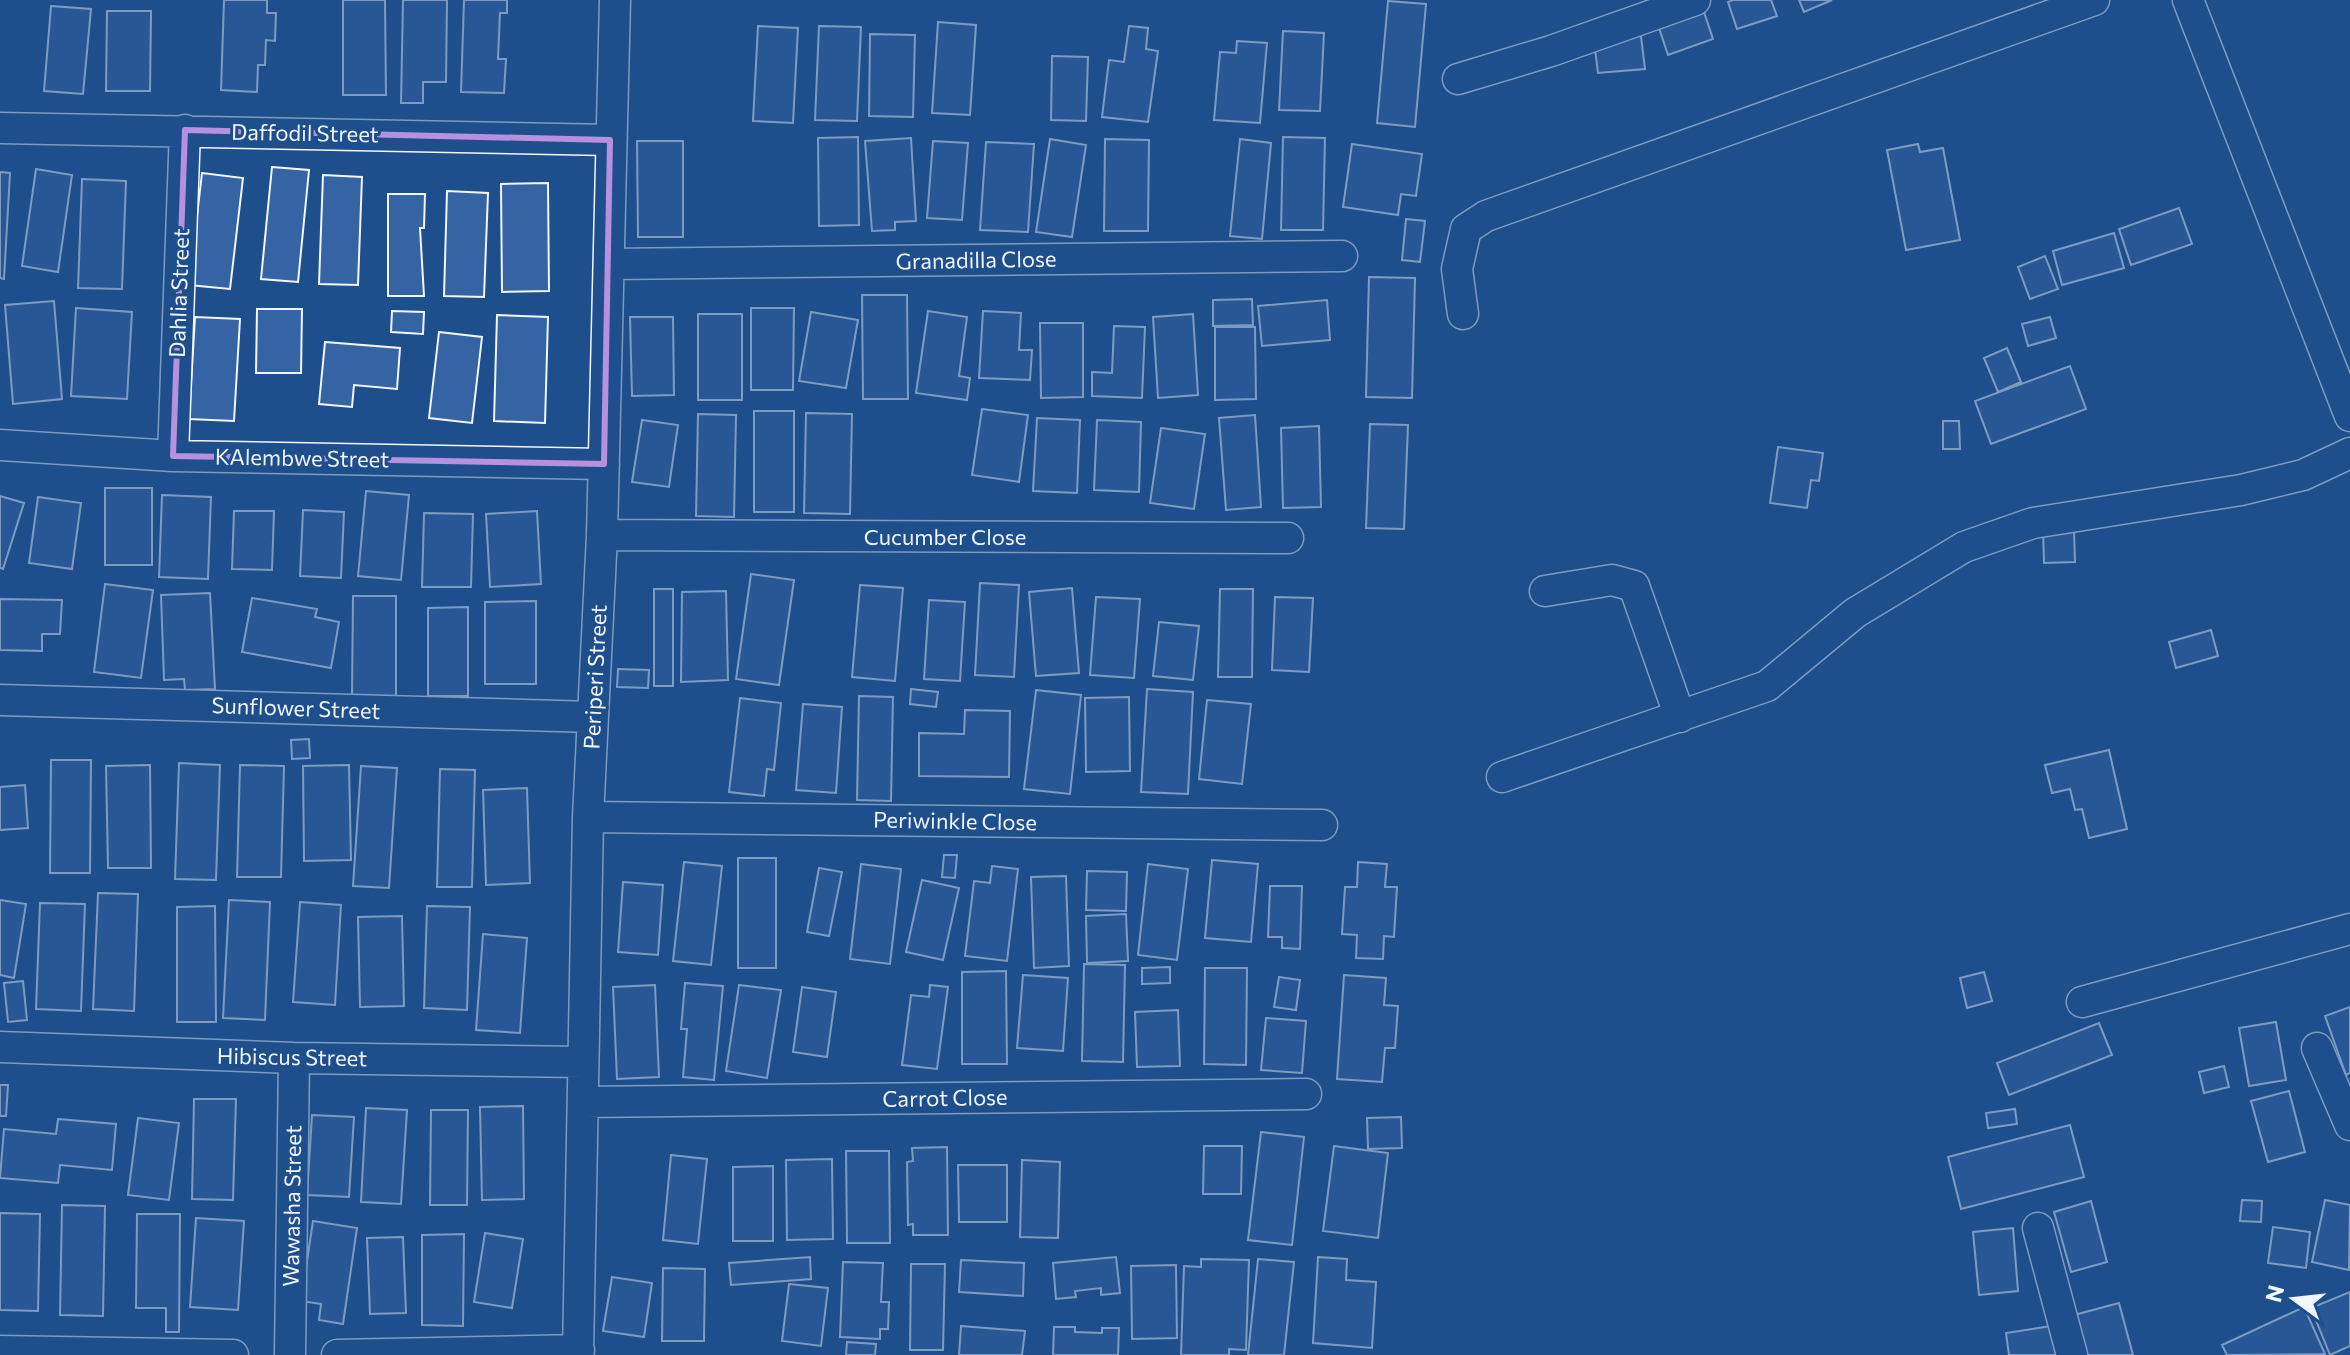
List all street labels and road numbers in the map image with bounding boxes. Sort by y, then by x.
street label: Daffodil Street [231,118,379,147]
street label: Dahlia Street [163,228,194,358]
street label: Granadilla Close [895,245,1057,274]
street label: KAlembwe Street [215,442,389,473]
street label: Cucumber Close [864,523,1026,550]
street label: Periperi Street [577,604,612,750]
street label: Sunflower Street [211,691,381,724]
street label: Periwinkle Close [873,806,1037,835]
street label: Hibiscus Street [217,1042,367,1071]
street label: Carrot Close [882,1083,1008,1112]
street label: Wawasha Street [277,1125,306,1287]

